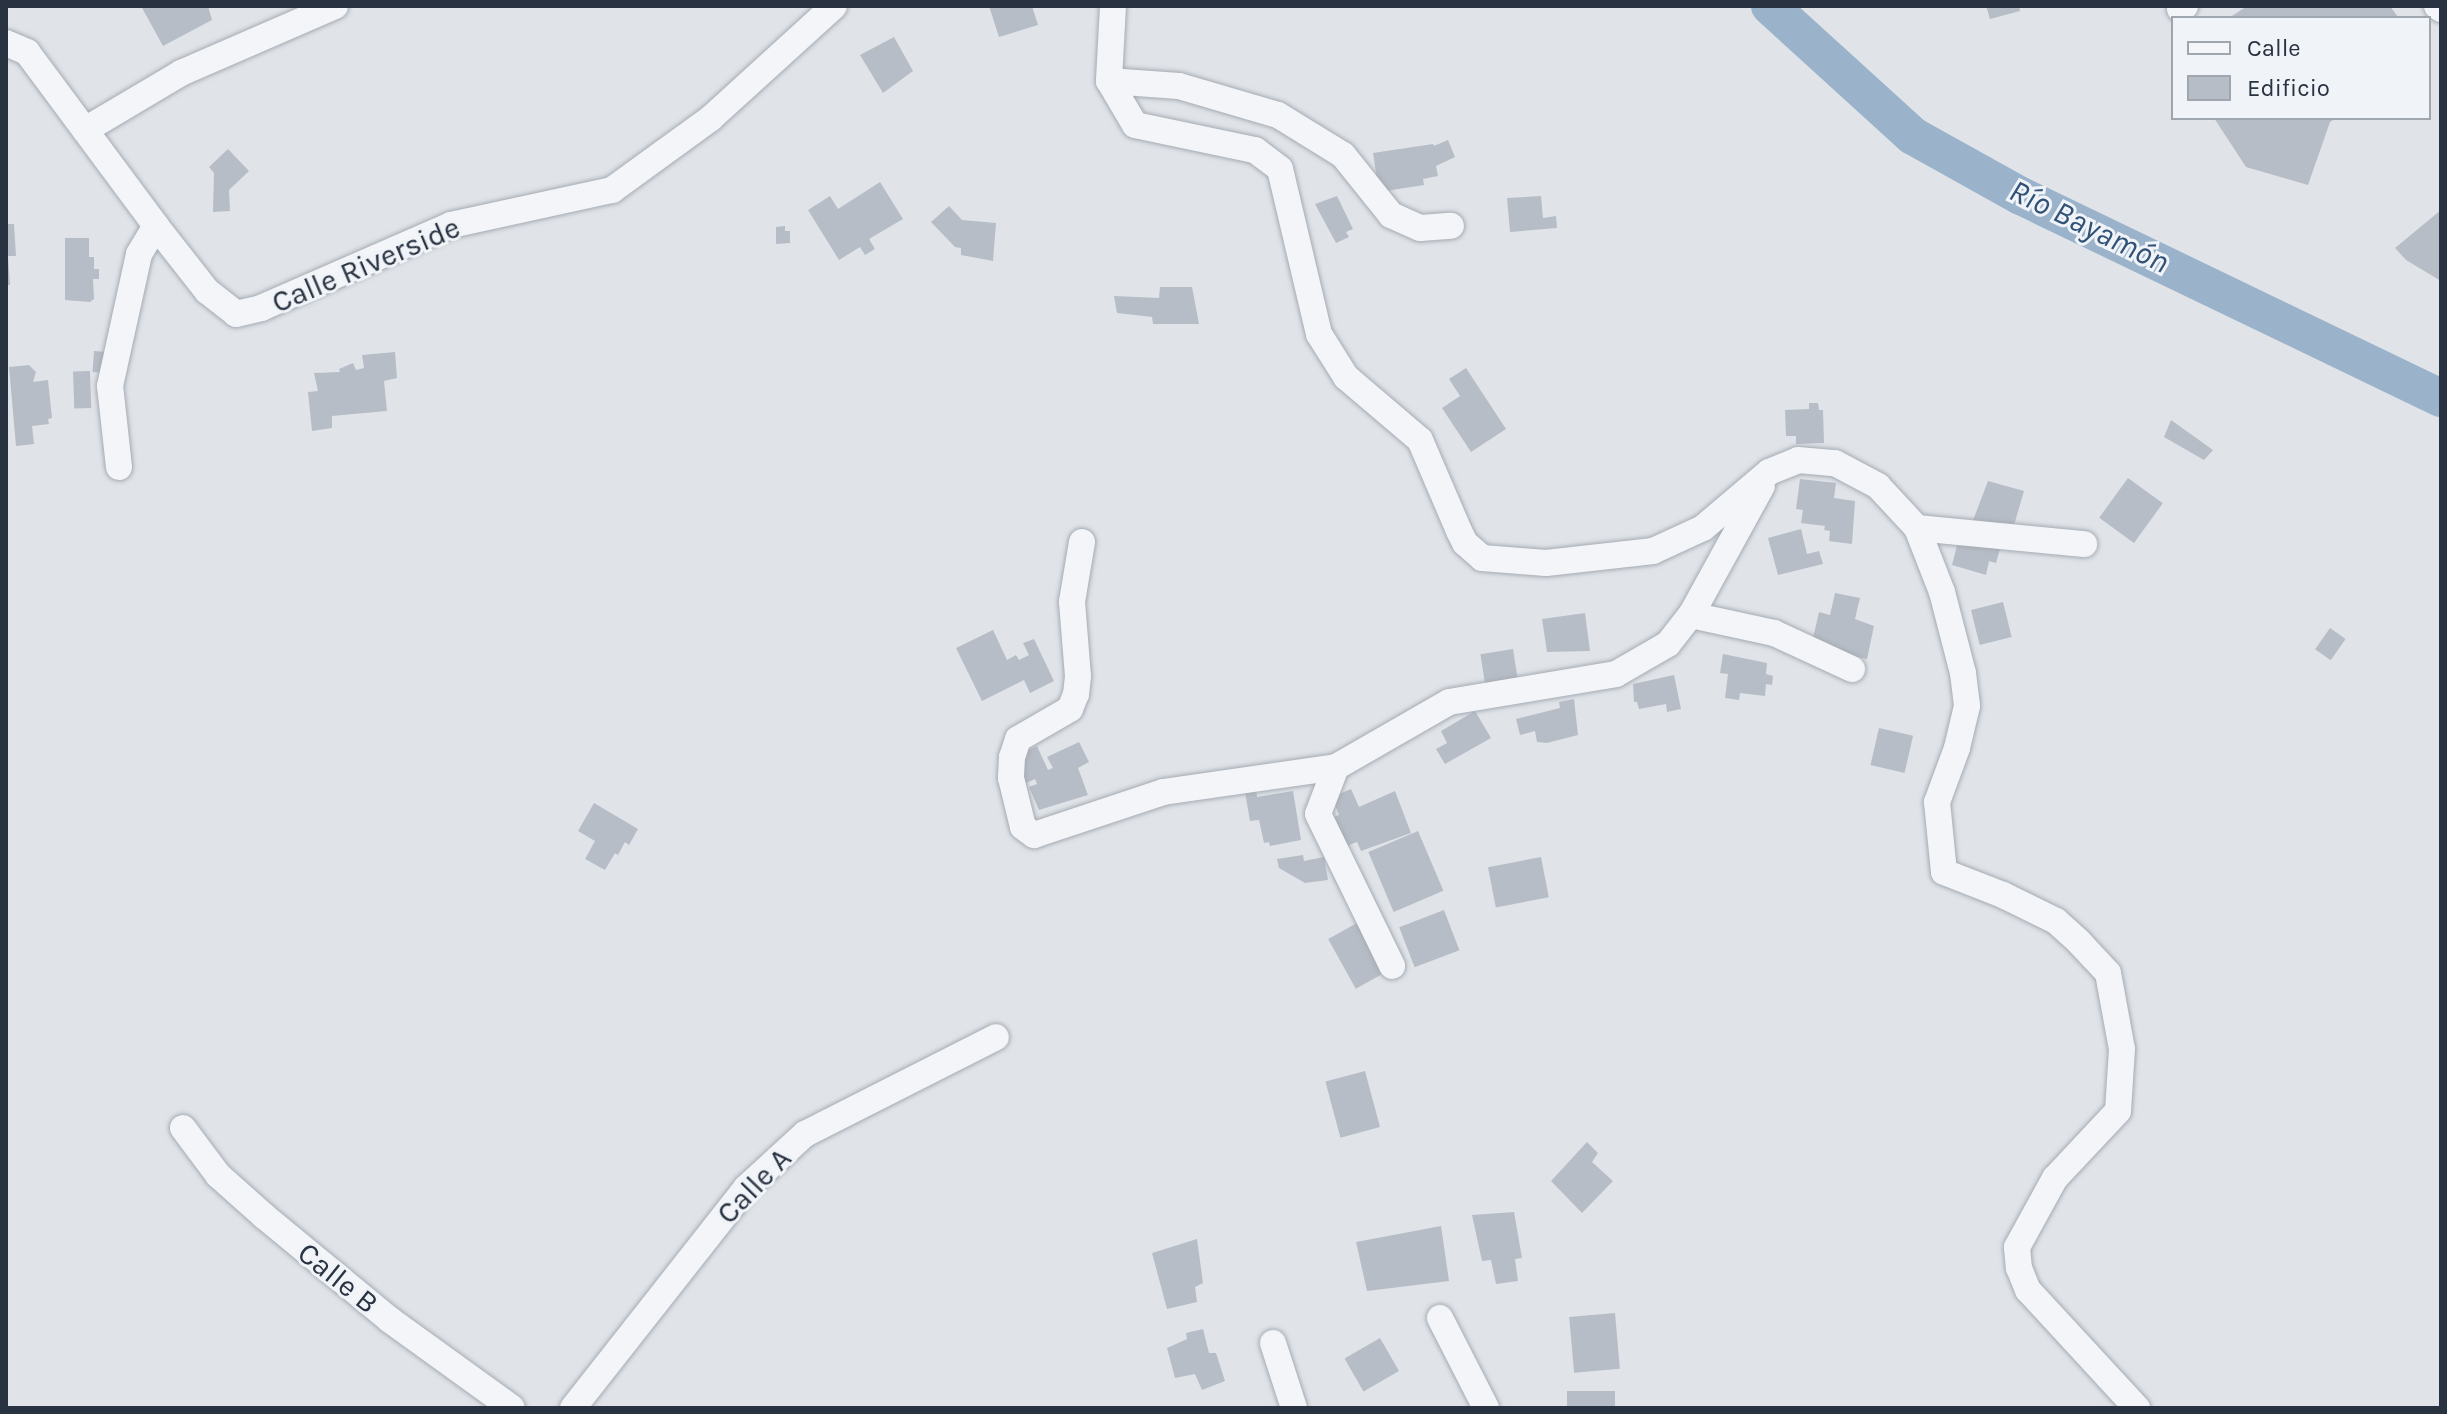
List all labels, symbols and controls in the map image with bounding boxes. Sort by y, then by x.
legend [2171,16,2431,120]
text: Calle [2247,34,2301,62]
text: Edificio [2247,74,2330,102]
water label: Río Bayamón [2003,172,2175,282]
street label: Calle Riverside [267,209,465,321]
street label: Calle A [709,1141,799,1231]
street label: Calle B [291,1235,385,1321]

